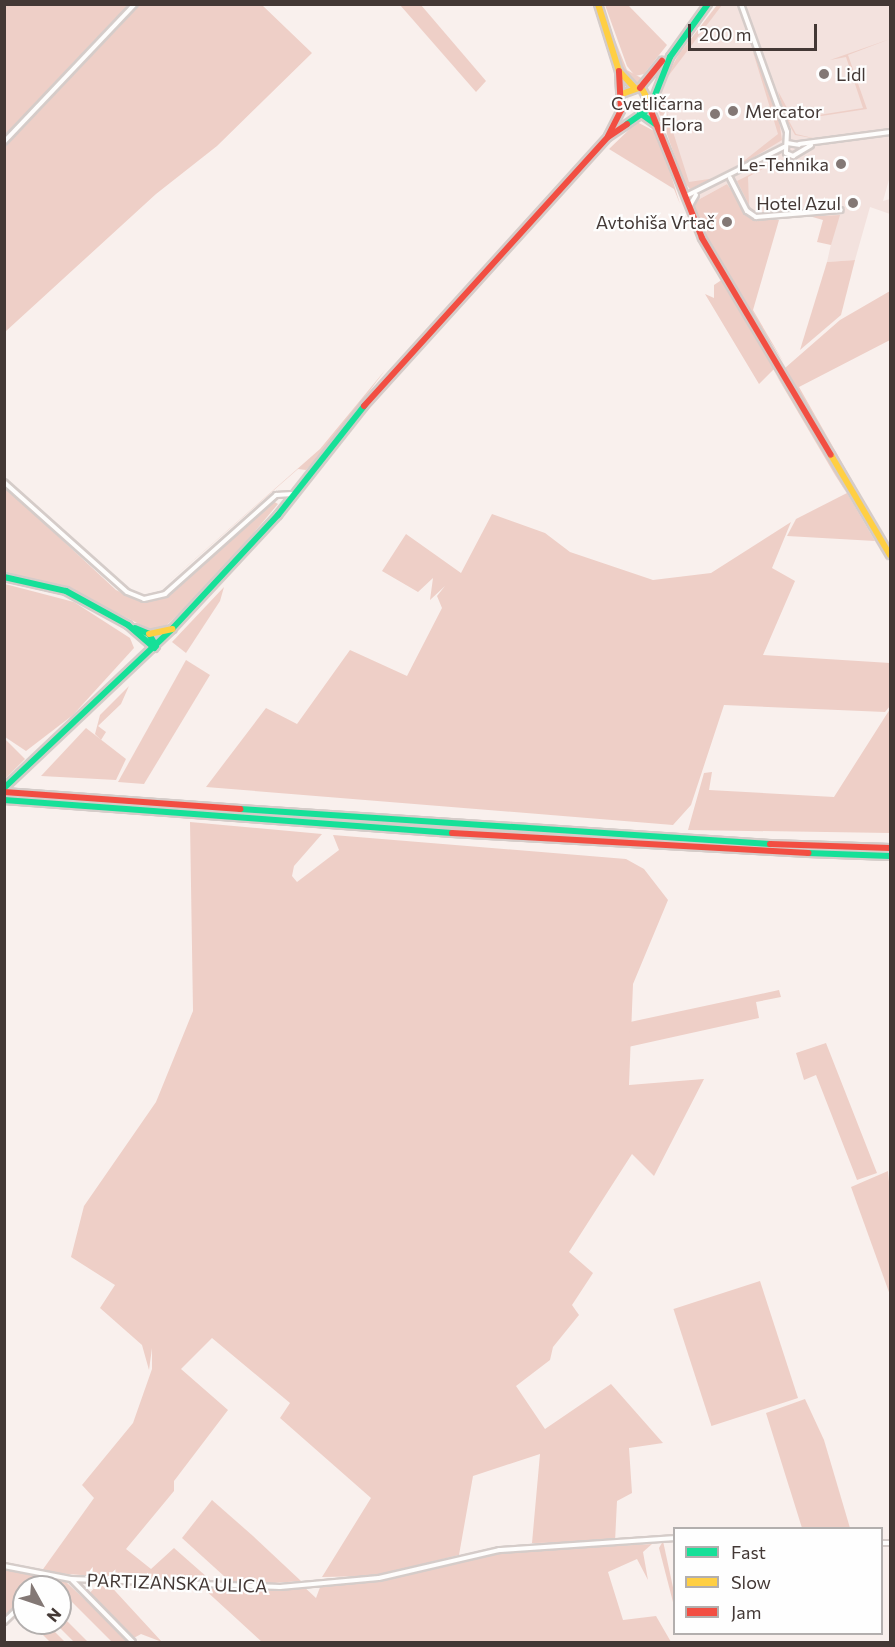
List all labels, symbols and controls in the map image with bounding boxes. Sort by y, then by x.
scale bar [691,12,820,50]
text: 200 m [699,23,752,45]
place label: Lidl [836,63,866,85]
marker: Lidl [817,67,831,81]
place label: Cvetličarna Flora [611,93,703,136]
place label: Mercator [745,100,822,122]
marker: Mercator [726,104,740,118]
marker: Cvetličarna Flora [708,107,722,121]
place label: Le-Tehnika [739,153,829,175]
marker: Le-Tehnika [834,157,848,171]
place label: Hotel Azul [756,192,841,214]
marker: Hotel Azul [846,196,860,210]
place label: Avtohiša Vrtač [596,211,715,233]
marker: Avtohiša Vrtač [720,215,734,229]
legend [673,1527,883,1635]
text: Fast [731,1541,766,1563]
street label: PARTIZANSKA ULICA [86,1569,268,1597]
text: Slow [731,1571,771,1593]
north arrow [12,1575,72,1635]
text: Jam [731,1601,761,1623]
text: N [44,1605,66,1626]

